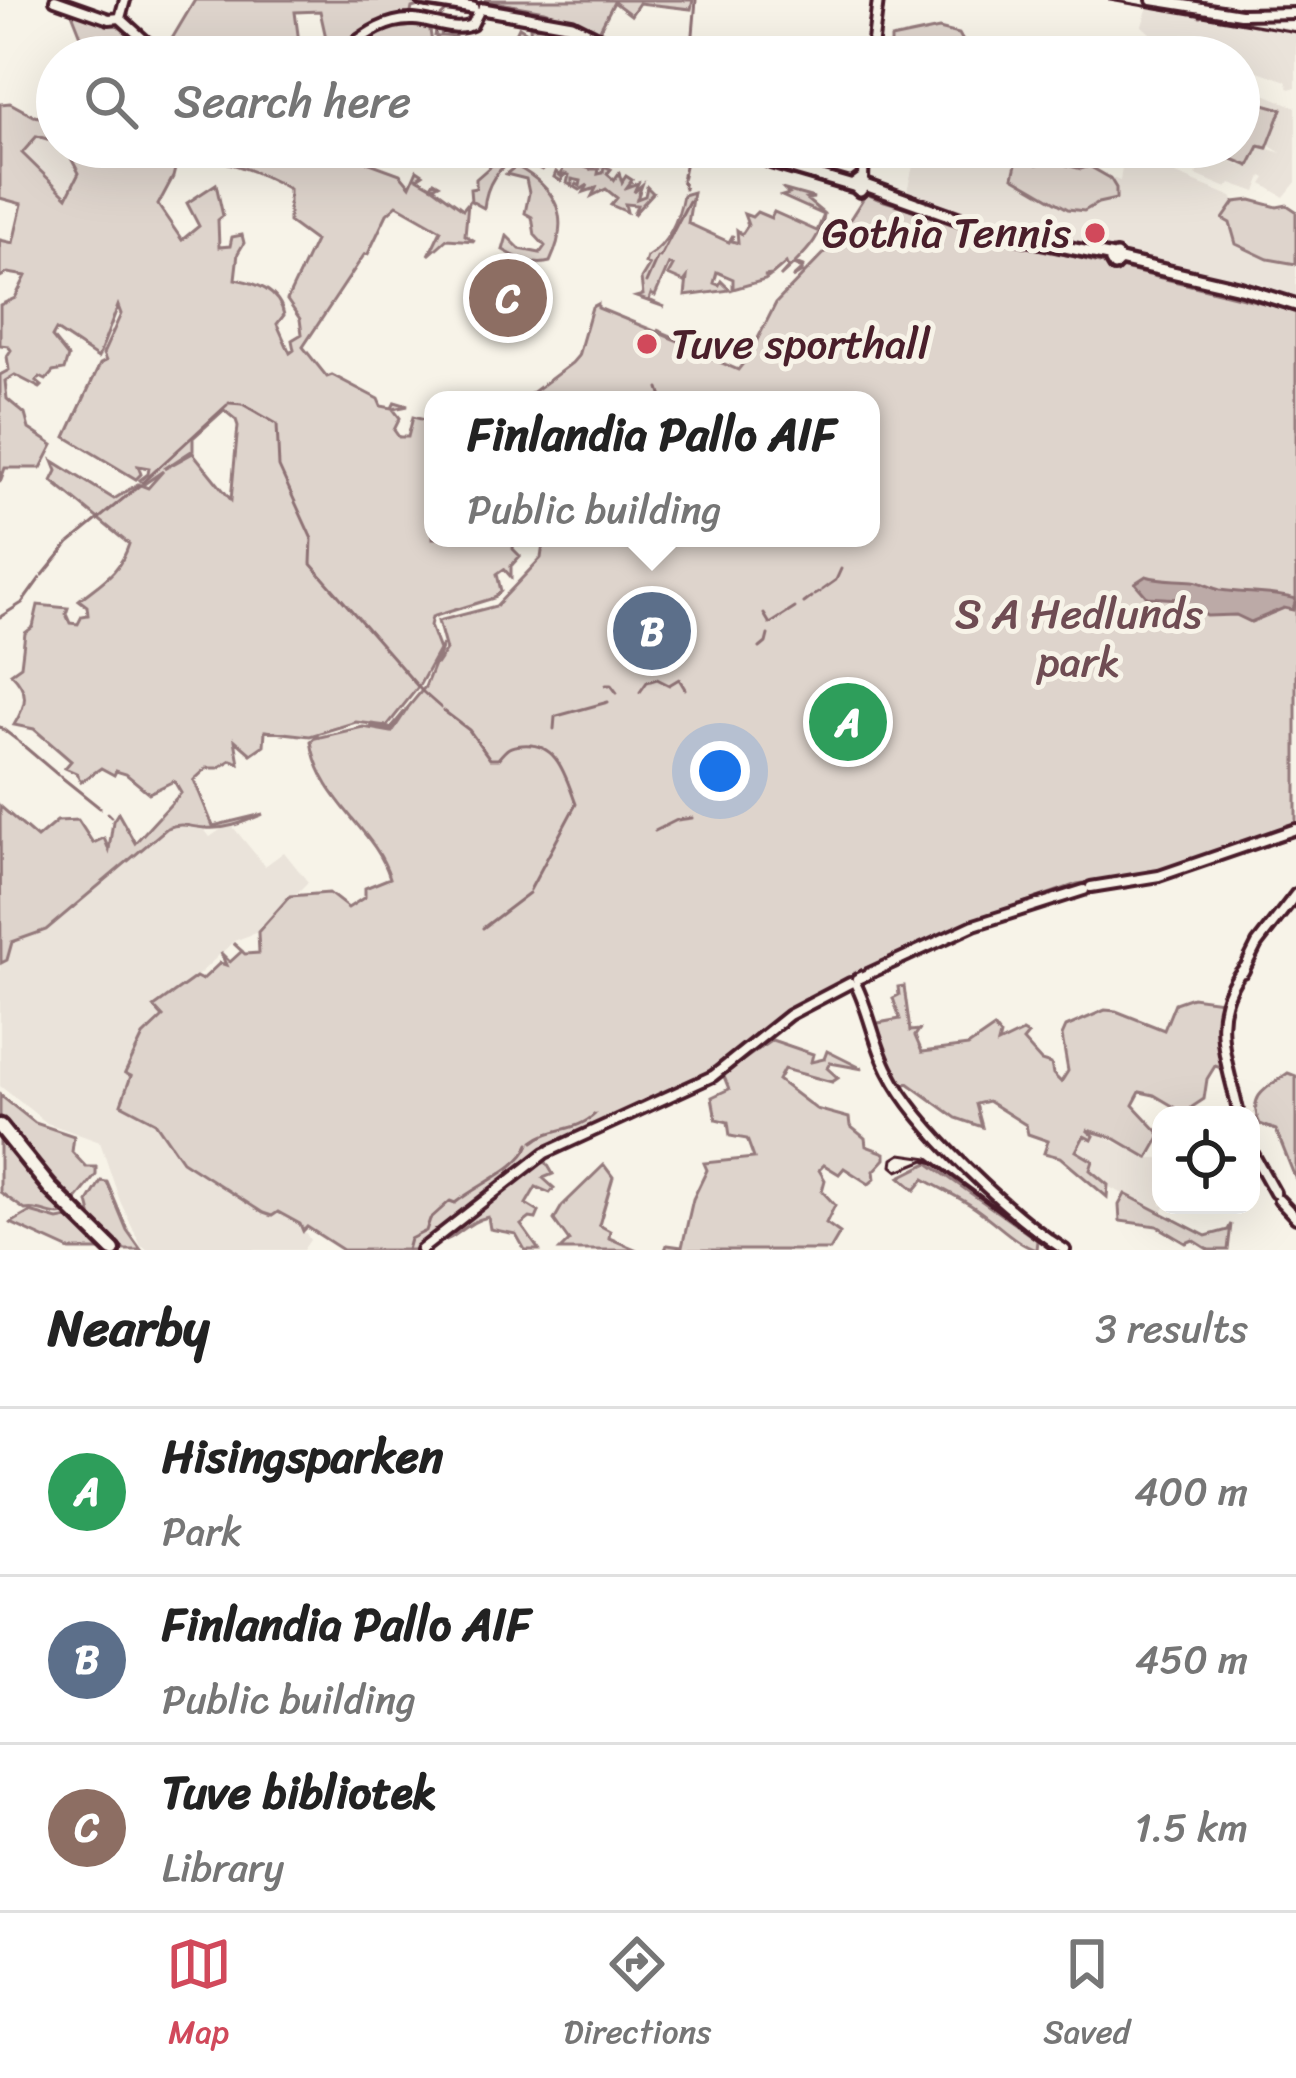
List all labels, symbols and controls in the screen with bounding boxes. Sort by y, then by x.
search box [36,36,1260,168]
text: Search here [174,62,411,142]
icon: search [78,69,144,135]
place label: Gothia Tennis [822,196,1072,270]
marker: Gothia Tennis [1082,220,1108,246]
pin: C [469,253,547,343]
place label: Tuve sporthall [671,307,931,381]
marker: Tuve sporthall [634,331,660,357]
popup [424,391,880,547]
text: Finlandia Pallo AIF [468,395,836,475]
text: Public building [468,475,721,544]
park label: S A Hedlunds park [955,577,1204,699]
pin: B [613,586,691,676]
pin: A [809,677,887,767]
your location [690,741,750,801]
map controls [1152,1106,1260,1214]
button: locate [1152,1106,1260,1214]
text: Nearby [48,1283,209,1373]
text: 3 results [1095,1294,1248,1363]
text: Hisingsparken [162,1417,443,1497]
text: A [74,1457,100,1526]
text: 400 m [1134,1457,1248,1526]
text: Park [162,1497,242,1566]
text: Finlandia Pallo AIF [162,1585,531,1665]
text: B [75,1625,99,1694]
text: 450 m [1135,1625,1248,1694]
text: Public building [162,1665,416,1734]
text: Tuve bibliotek [162,1753,437,1833]
text: C [75,1793,99,1862]
text: 1.5 km [1135,1793,1248,1862]
text: Library [162,1833,284,1902]
tab: Map [166,1931,232,2061]
tab: Directions [564,1931,711,2061]
tab: Saved [1043,1931,1130,2061]

